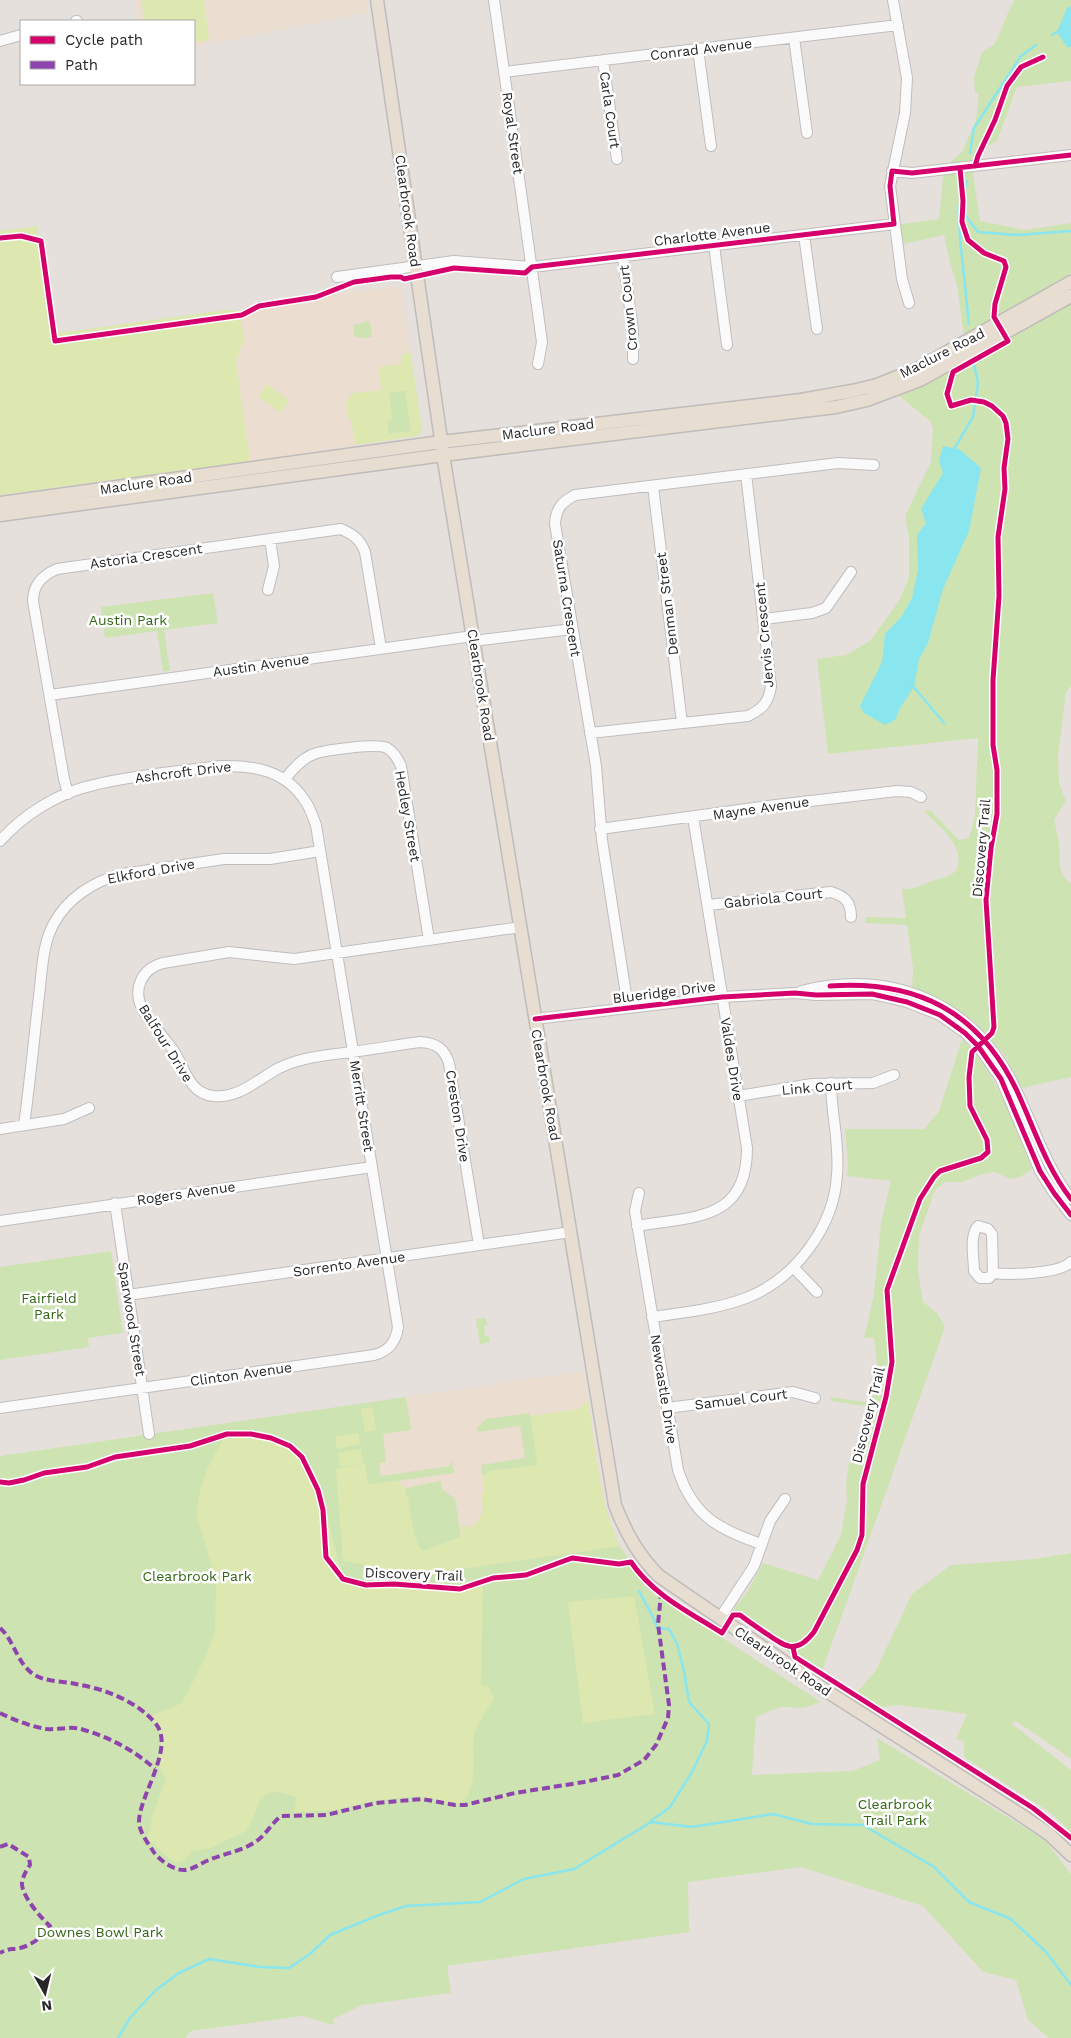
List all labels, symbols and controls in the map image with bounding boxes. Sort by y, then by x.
legend [20,20,195,85]
text: Cycle path [65,31,143,49]
street label: Conrad Avenue [649,35,753,63]
text: Path [65,56,98,74]
street label: Carla Court [597,70,623,150]
street label: Royal Street [499,91,527,175]
street label: Clearbrook Road [392,154,424,268]
street label: Charlotte Avenue [653,219,771,249]
street label: Crown Court [616,264,640,352]
street label: Maclure Road [897,325,987,381]
street label: Maclure Road [501,415,595,443]
street label: Maclure Road [99,469,193,497]
street label: Saturna Crescent [550,538,584,658]
street label: Astoria Crescent [89,540,203,572]
street label: Denman Street [653,551,681,656]
street label: Jervis Crescent [751,582,777,688]
park label: Austin Park [89,612,167,628]
street label: Clearbrook Road [464,628,498,742]
street label: Austin Avenue [212,650,310,680]
street label: Ashcroft Drive [134,758,232,786]
street label: Hedley Street [392,769,424,863]
street label: Mayne Avenue [712,793,810,823]
street label: Discovery Trail [969,797,993,898]
street label: Elkford Drive [106,855,196,887]
street label: Gabriola Court [723,885,823,911]
street label: Blueridge Drive [612,978,716,1006]
street label: Balfour Drive [136,1001,196,1085]
street label: Valdes Drive [718,1016,746,1102]
street label: Clearbrook Road [528,1028,564,1142]
street label: Merritt Street [347,1059,377,1153]
street label: Creston Drive [443,1069,473,1163]
street label: Link Court [781,1076,853,1098]
street label: Rogers Avenue [136,1178,236,1208]
street label: Sorrento Avenue [292,1248,406,1280]
street label: Sparwood Street [115,1261,149,1377]
park label: Fairfield Park [21,1290,77,1322]
street label: Newcastle Drive [647,1333,681,1445]
street label: Clinton Avenue [189,1359,293,1389]
street label: Discovery Trail [848,1365,888,1465]
street label: Samuel Court [694,1385,788,1413]
street label: Discovery Trail [364,1564,464,1584]
park label: Clearbrook Park [142,1568,252,1584]
street label: Clearbrook Road [732,1623,834,1699]
park label: Clearbrook Trail Park [858,1796,932,1828]
park label: Downes Bowl Park [37,1924,163,1940]
north arrow [20,1968,70,2018]
text: N [41,1997,53,2015]

